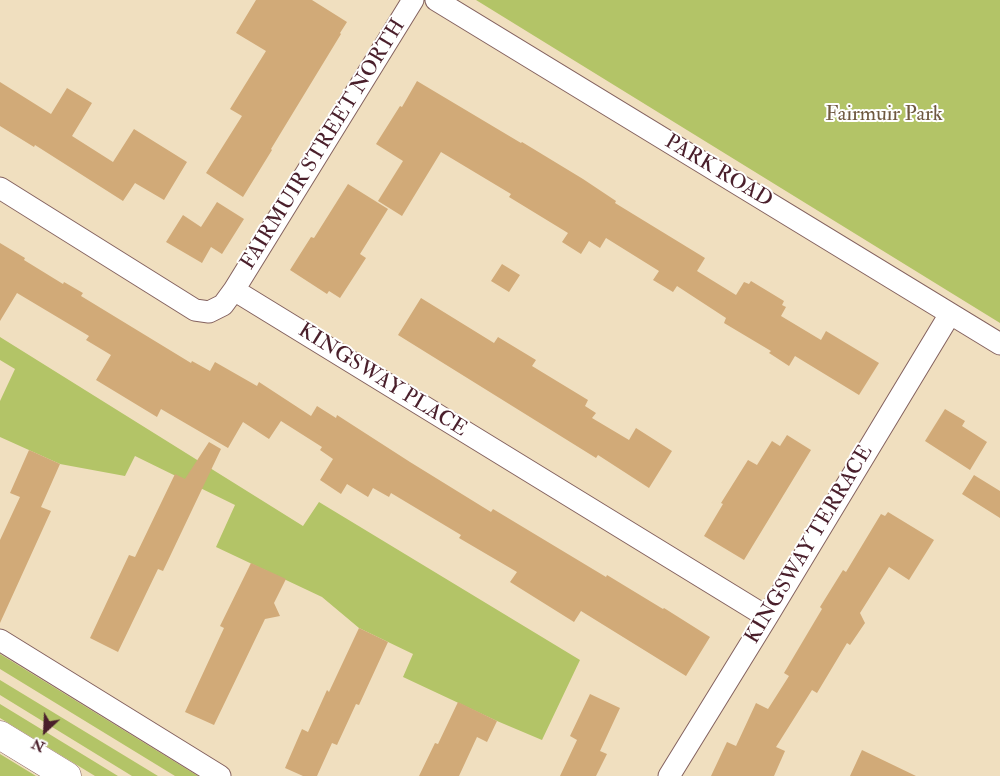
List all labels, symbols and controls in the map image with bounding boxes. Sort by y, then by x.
street label: FAIRMUIR STREET NORTH [236,15,412,275]
park label: Fairmuir Park [825,102,943,128]
street label: PARK ROAD [660,130,776,214]
street label: KINGSWAY PLACE [293,319,471,443]
street label: KINGSWAY TERRACE [741,441,879,649]
north arrow [20,706,70,756]
text: N [29,735,48,755]

